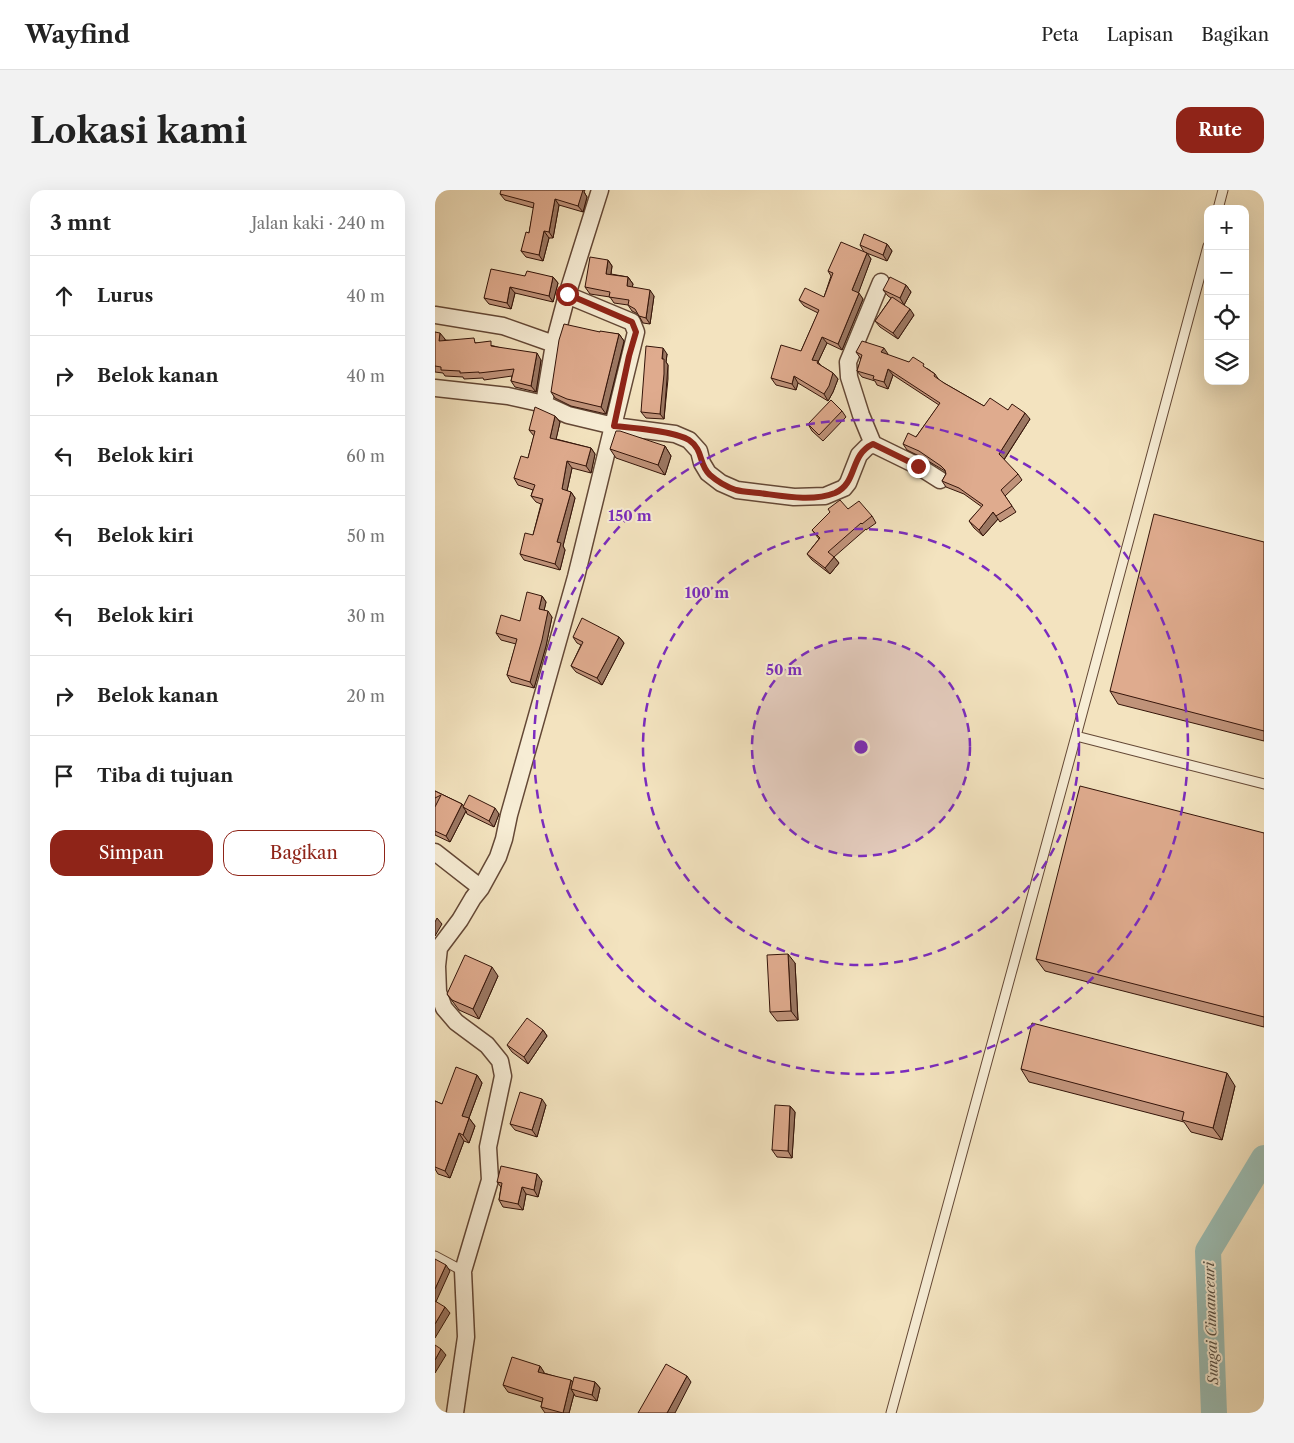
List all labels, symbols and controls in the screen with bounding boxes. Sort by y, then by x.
text: Wayfind [25,20,130,49]
text: Peta [1041,24,1079,46]
text: Lapisan [1107,24,1173,46]
text: Bagikan [1201,24,1269,46]
button: Rute [1176,107,1264,153]
text: Lokasi kami [30,109,247,152]
map controls [1204,205,1249,385]
button: + [1204,205,1249,250]
text: 3 mnt [50,210,111,235]
text: Jalan kaki · 240 m [251,213,385,233]
button: − [1204,250,1249,295]
icon: ahead [50,282,78,310]
route start [556,283,579,306]
text: Lurus [97,284,153,307]
text: 40 m [346,286,385,306]
button: locate [1204,295,1249,340]
button: layers [1204,340,1249,385]
icon: right [50,362,78,390]
text: Belok kanan [97,364,219,387]
text: 40 m [346,366,385,386]
icon: left [50,442,78,470]
text: Belok kiri [97,444,194,467]
text: 60 m [346,446,385,466]
route end [907,455,930,478]
text: 150 m [608,506,652,525]
icon: left [50,522,78,550]
text: Belok kiri [97,524,194,547]
text: 50 m [347,526,385,546]
text: 100 m [685,583,729,602]
icon: left [50,602,78,630]
text: Belok kiri [97,604,194,627]
text: 30 m [347,606,385,626]
text: 50 m [766,660,802,679]
icon: right [50,682,78,710]
text: Belok kanan [97,684,219,707]
text: 20 m [346,686,385,706]
centre of rings [852,738,870,756]
icon: arrive [50,762,78,790]
text: Tiba di tujuan [97,764,233,787]
button: Simpan [50,830,213,876]
button: Bagikan [223,830,385,876]
water label: Sungai Cimanceuri [1200,1260,1222,1386]

